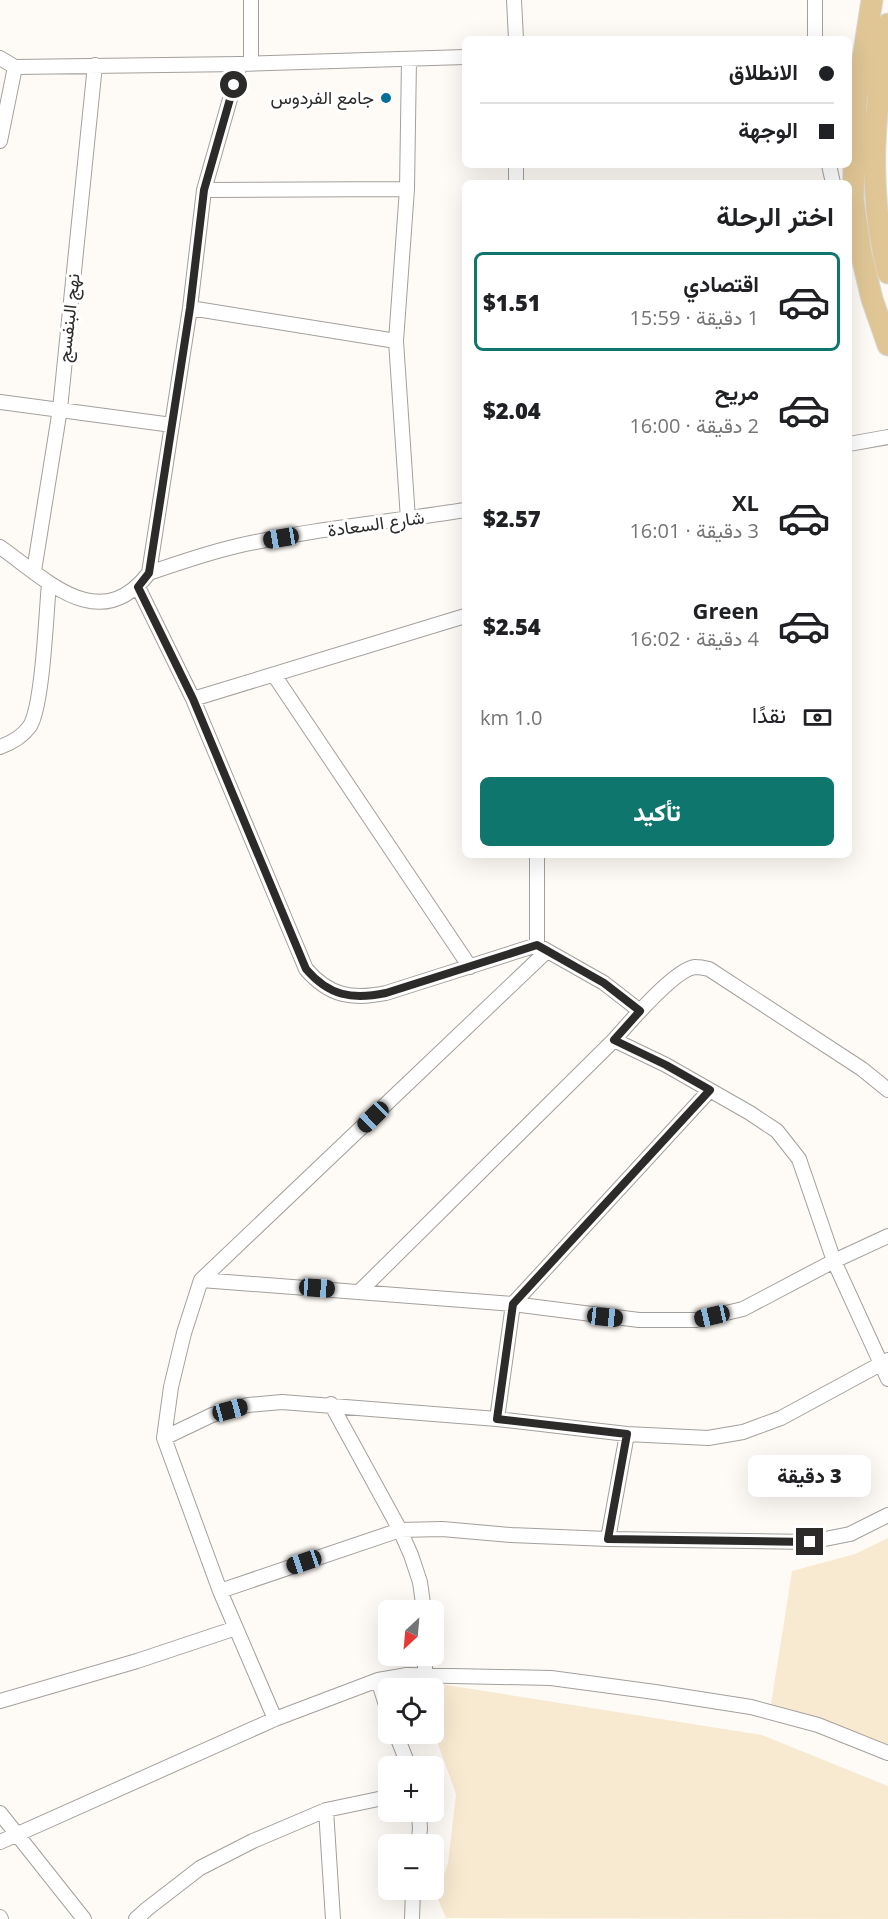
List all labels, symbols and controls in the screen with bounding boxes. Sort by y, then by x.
text: الانطلاق [729,56,798,86]
route start [220,71,247,98]
place label: جامع الفردوس [270,85,374,110]
marker: جامع الفردوس [379,91,393,105]
text: الوجهة [738,114,798,144]
text: اختر الرحلة [716,197,834,234]
text: اقتصادي [683,268,759,298]
street label: نهج البنفسج [51,272,86,364]
icon: car [777,275,831,329]
text: $1.51 [483,287,541,317]
text: 1 دقيقة · 15:59 [629,304,759,331]
text: مريح [715,376,759,406]
icon: car [777,383,831,437]
text: $2.04 [483,395,541,425]
text: 2 دقيقة · 16:00 [629,412,759,439]
text: XL [732,487,759,517]
icon: car [777,491,831,545]
text: $2.57 [483,503,541,533]
street label: شارع السعادة [326,504,426,543]
text: 3 دقيقة · 16:01 [629,517,759,544]
car [262,526,300,550]
text: Green [693,595,759,625]
icon: car [777,599,831,653]
text: $2.54 [483,611,541,641]
text: 4 دقيقة · 16:02 [629,625,759,652]
text: نقدًا [752,699,786,729]
icon: cash [801,701,834,734]
text: 1.0 km [480,704,542,731]
button: تأكيد [480,777,834,846]
car [354,1098,392,1136]
car [298,1278,336,1298]
car [692,1303,732,1329]
car [586,1306,624,1328]
car [210,1397,250,1423]
callout: 3 دقيقة [748,1455,872,1497]
text: 3 دقيقة [777,1462,842,1489]
route end [796,1528,823,1555]
car [284,1548,324,1576]
north arrow [378,1600,444,1666]
map controls [378,1600,444,1900]
button: locate [378,1678,444,1744]
button: + [378,1756,444,1822]
button: − [378,1834,444,1900]

